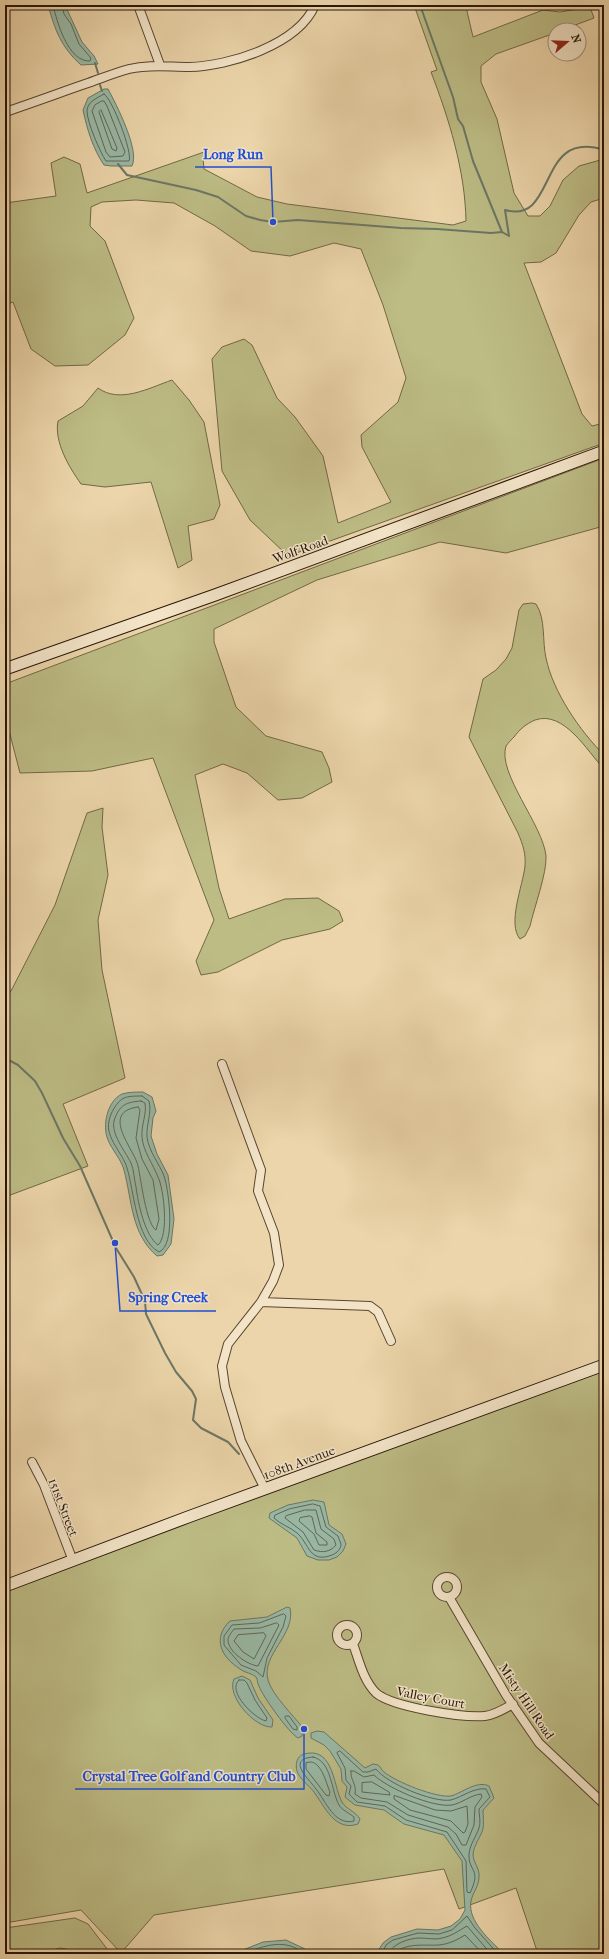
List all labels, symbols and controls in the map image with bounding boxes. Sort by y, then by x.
north arrow [547,22,587,62]
text: N [568,33,584,46]
callout: Long Run [195,141,271,167]
text: Long Run [203,146,264,163]
street label: Wolf Road [269,532,331,567]
callout: Spring Creek [120,1285,216,1311]
text: Spring Creek [128,1289,209,1306]
street label: 108th Avenue [261,1442,337,1482]
street label: 151st Street [46,1476,82,1539]
street label: Misty Hill Road [496,1661,558,1743]
street label: Valley Court [394,1683,467,1712]
callout: Crystal Tree Golf and Country Club [75,1763,304,1789]
text: Crystal Tree Golf and Country Club [82,1768,296,1785]

